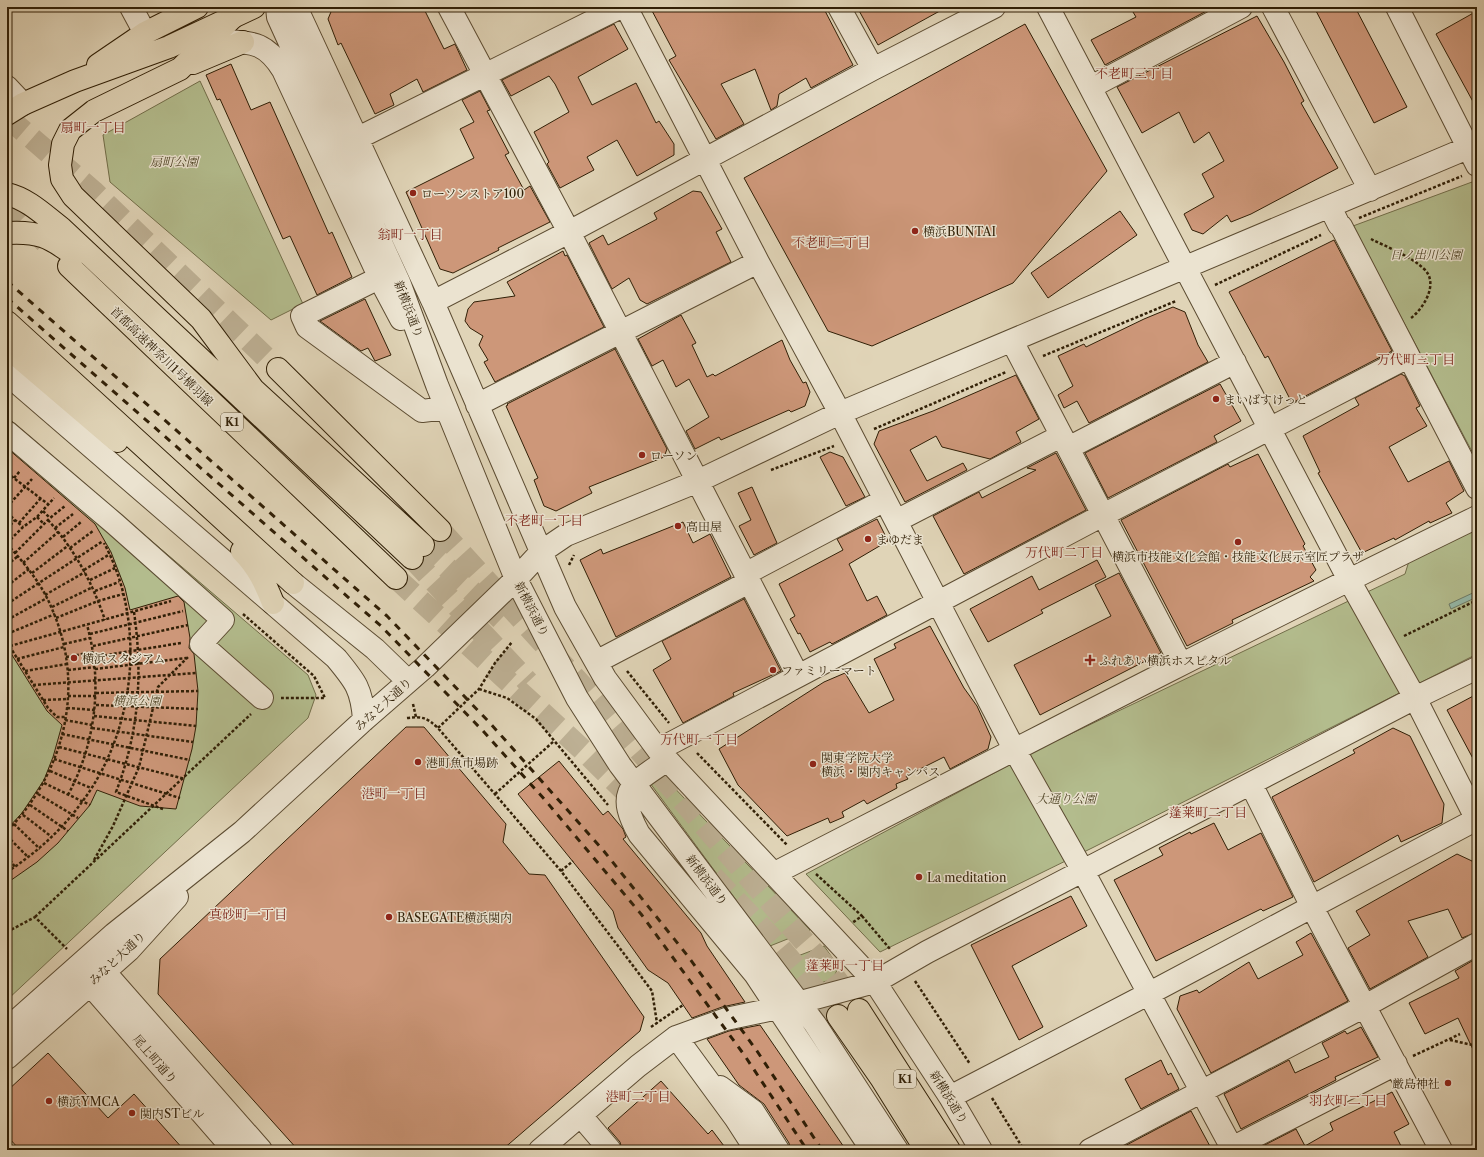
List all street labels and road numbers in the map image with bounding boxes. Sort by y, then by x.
street label: 新横浜通り [391,278,427,340]
street label: 首都高速神奈川1号横羽線 [107,303,217,409]
road number: K1 [221,413,243,431]
street label: 新横浜通り [512,579,552,639]
street label: みなと大通り [351,674,415,734]
street label: 新横浜通り [683,852,731,908]
street label: みなと大通り [86,928,148,988]
street label: 尾上町通り [130,1031,180,1087]
street label: 新横浜通り [927,1068,971,1126]
road number: K1 [894,1070,916,1088]

